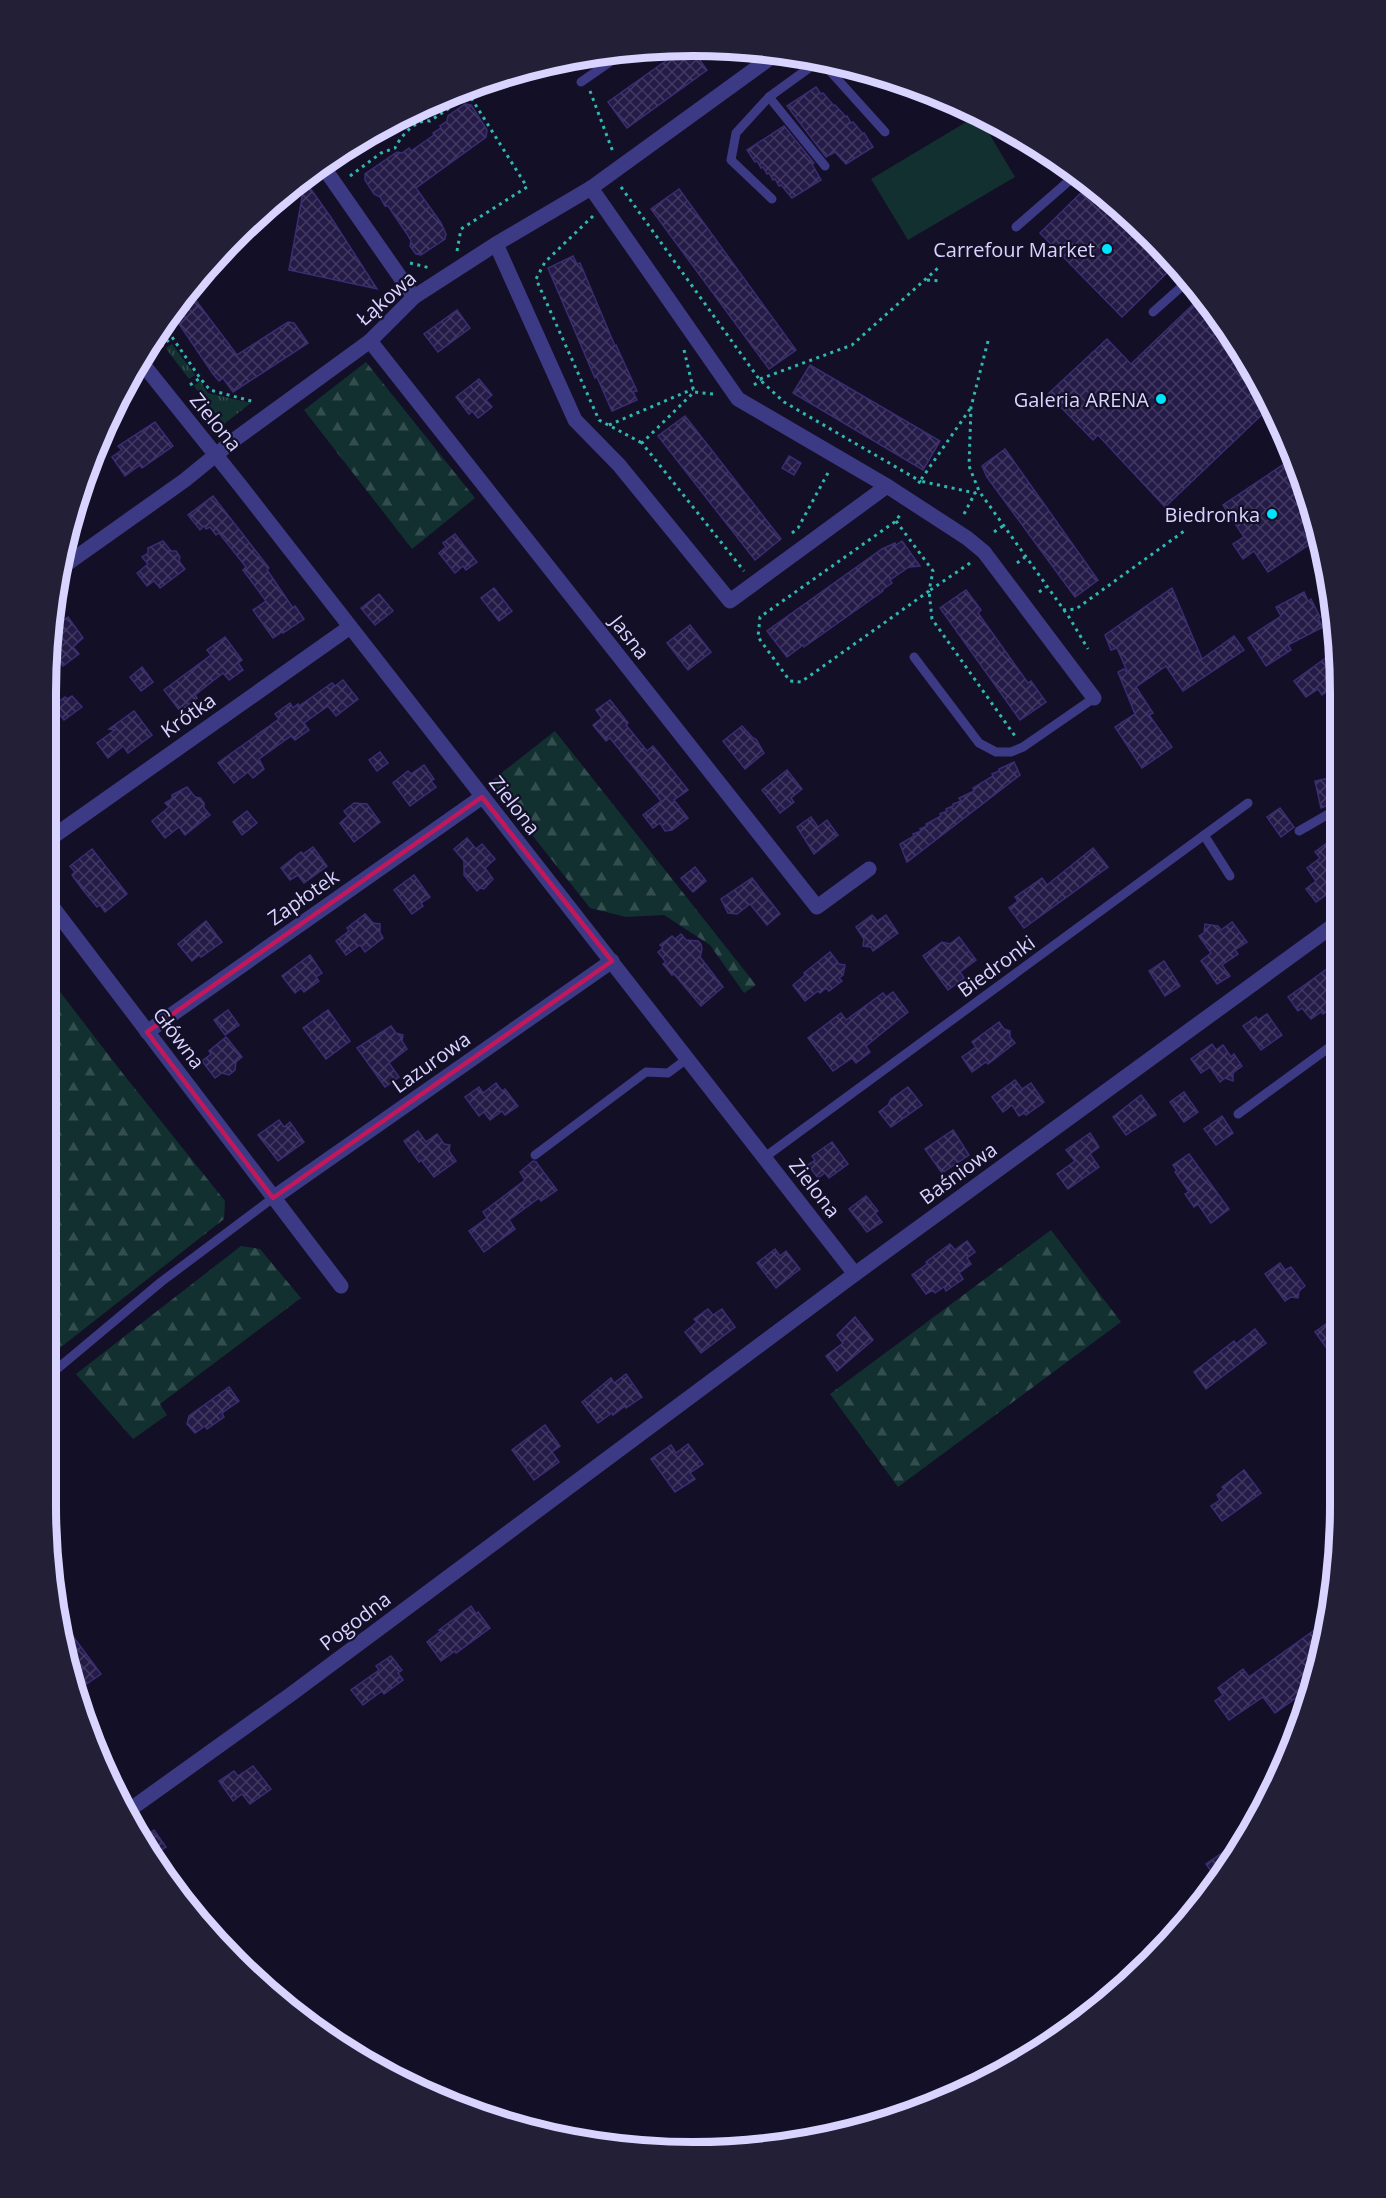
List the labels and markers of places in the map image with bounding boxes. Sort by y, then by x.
place label: Carrefour Market [933,236,1095,263]
marker: Carrefour Market [1100,242,1114,256]
place label: Galeria ARENA [1014,386,1149,413]
marker: Galeria ARENA [1154,392,1168,406]
place label: Biedronka [1164,501,1260,528]
marker: Biedronka [1265,507,1279,521]

